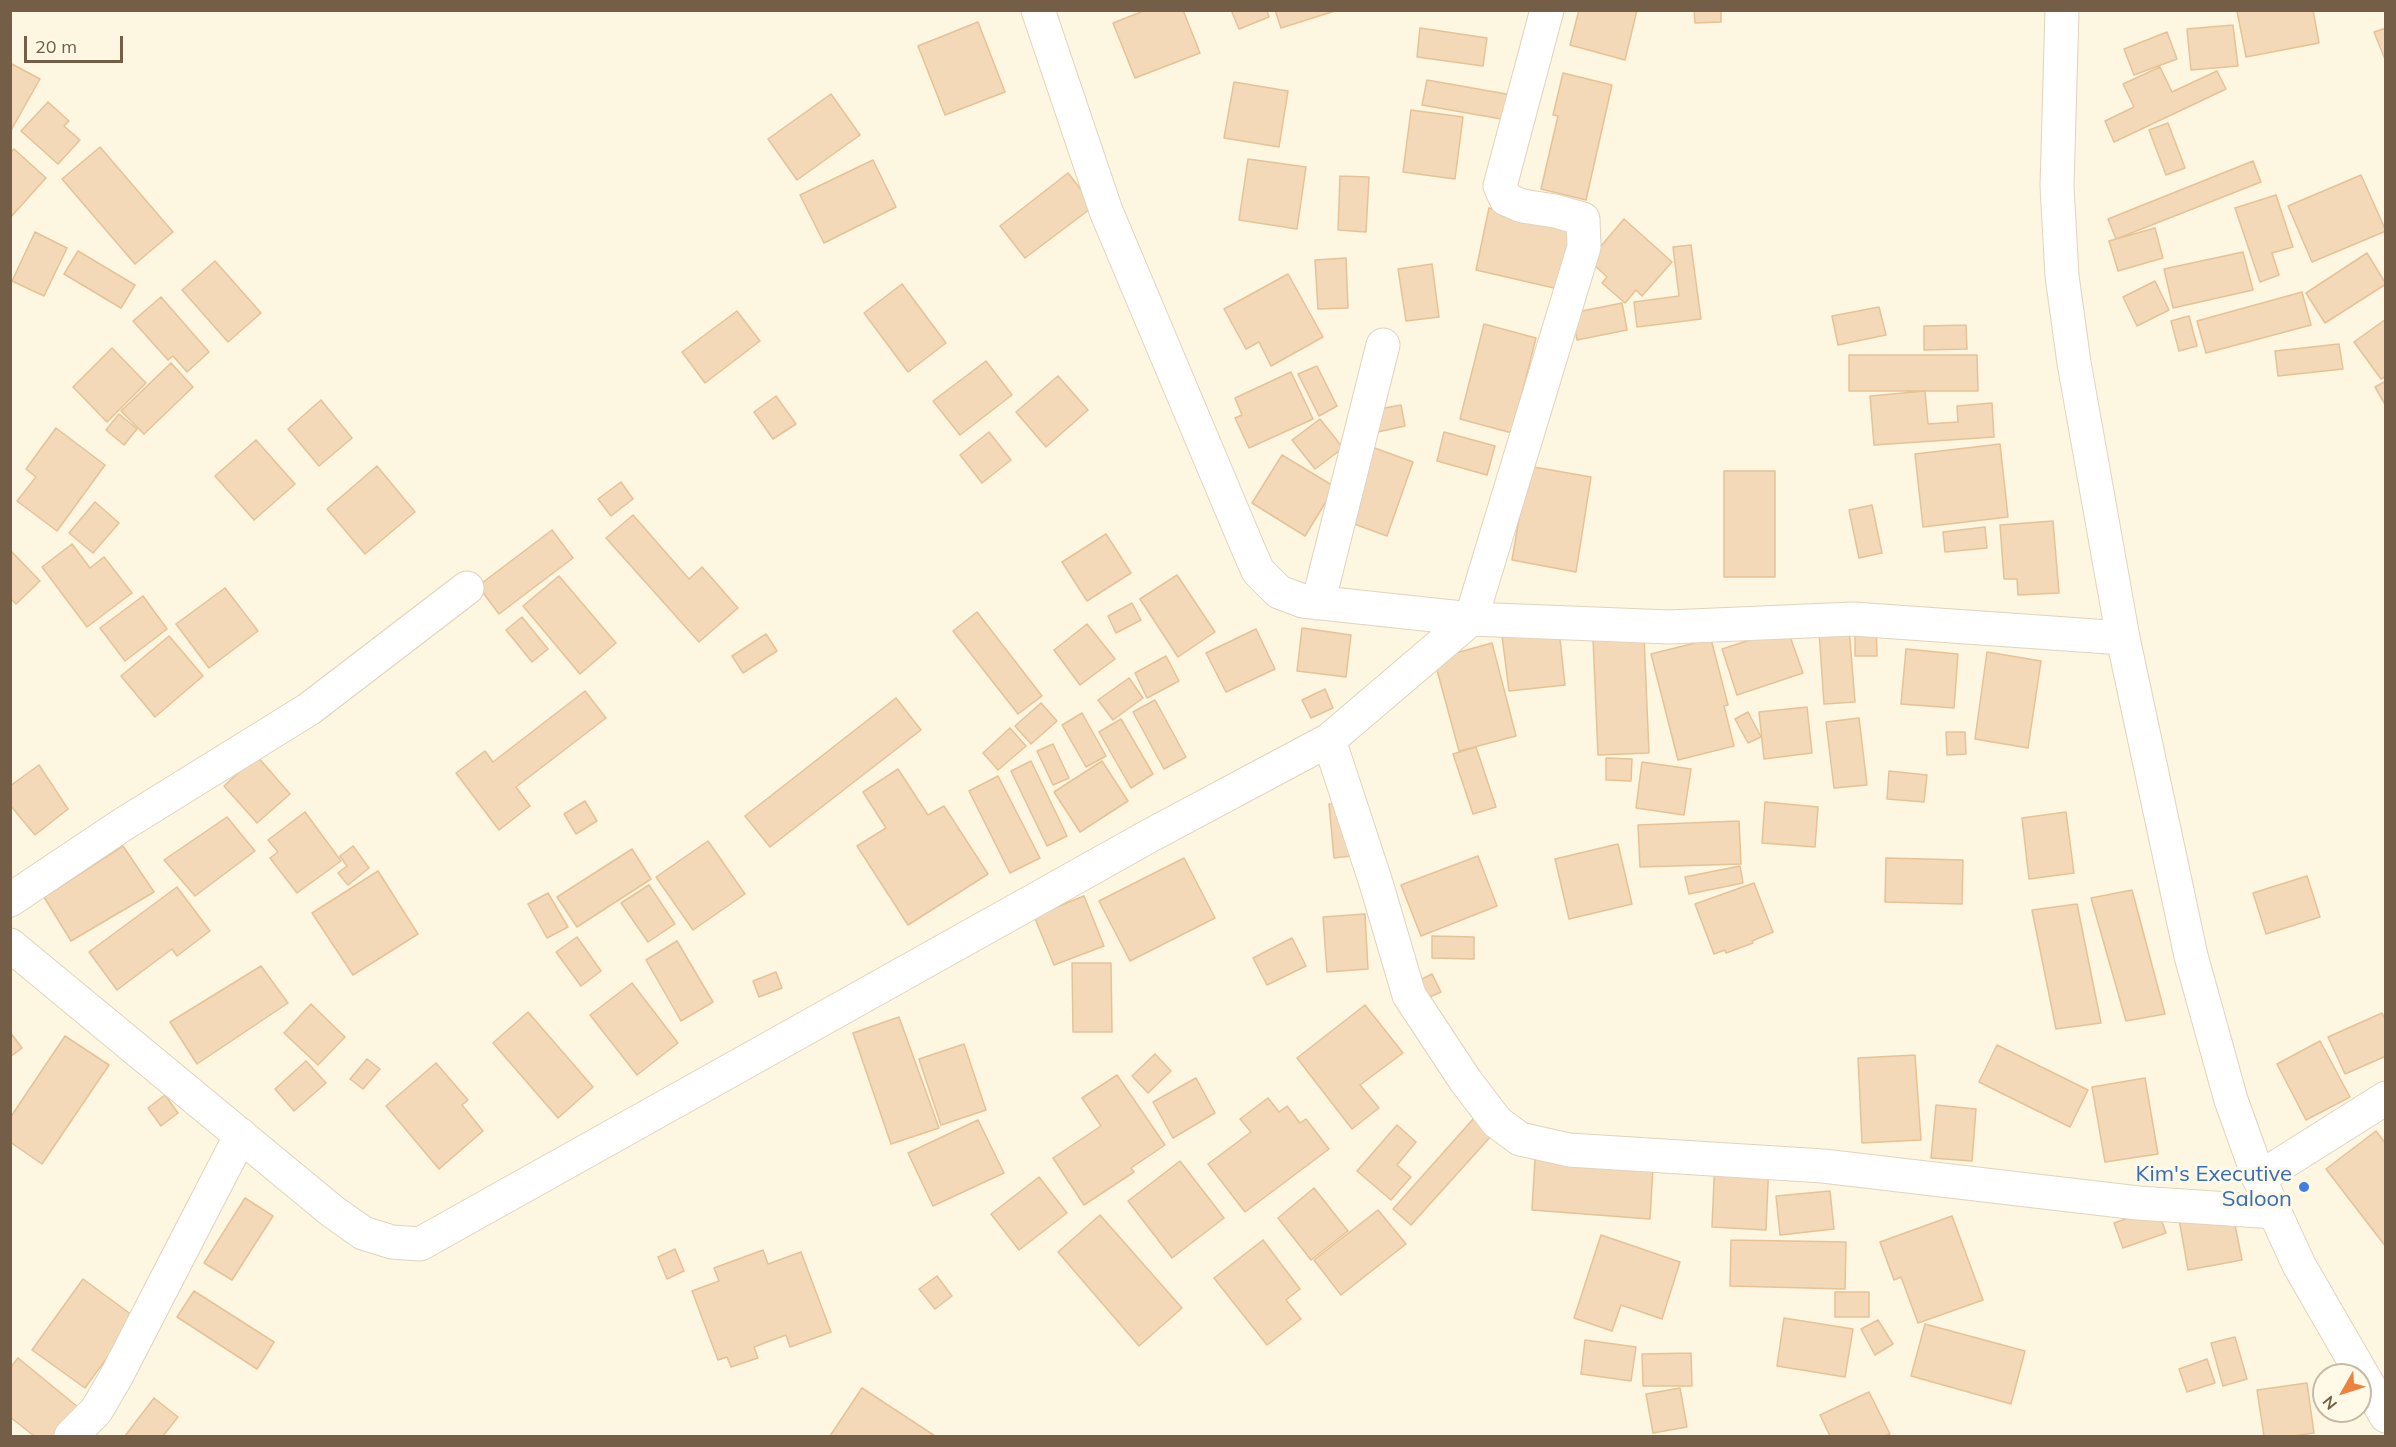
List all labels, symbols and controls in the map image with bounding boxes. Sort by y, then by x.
scale bar [27,24,126,62]
text: 20 m [35,35,77,58]
place label: Kim's Executive Saloon [2136,1161,2292,1212]
marker: Kim's Executive Saloon [2297,1180,2311,1194]
north arrow [2312,1363,2372,1423]
text: N [2318,1392,2341,1414]

